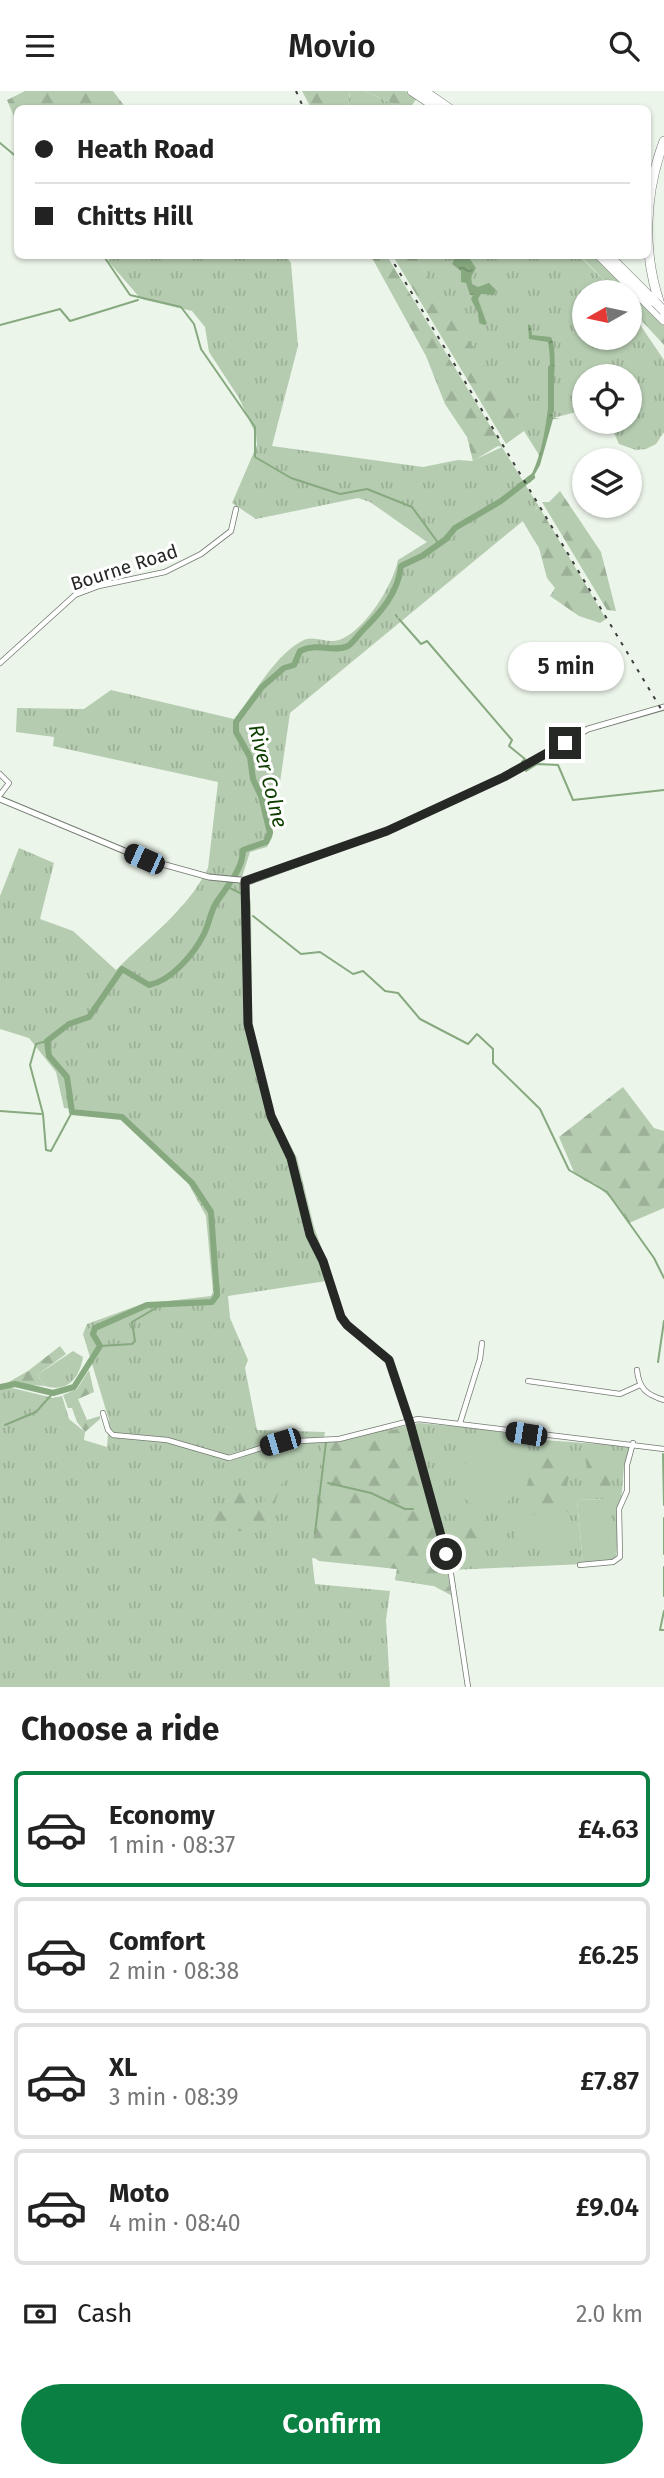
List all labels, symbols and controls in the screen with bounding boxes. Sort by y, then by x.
icon: menu [21,27,59,65]
text: Movio [288,27,376,65]
icon: search [605,27,643,65]
text: Heath Road [77,134,214,165]
text: Chitts Hill [77,201,193,232]
north arrow [572,280,642,350]
map controls [572,280,642,518]
button: locate [572,364,642,434]
button: layers [572,448,642,518]
street label: Bourne Road [68,539,181,596]
callout: 5 min [507,641,623,691]
text: 5 min [537,652,595,680]
water label: River Colne [243,722,293,830]
route end [549,727,581,759]
car [121,841,168,877]
car [504,1420,549,1448]
car [257,1426,304,1458]
route start [430,1538,462,1570]
text: Choose a ride [21,1710,219,1748]
icon: car [25,1798,88,1861]
text: Economy [109,1800,215,1831]
text: £4.63 [578,1814,639,1845]
text: 1 min · 08:37 [109,1831,235,1859]
icon: car [25,1924,88,1987]
text: Comfort [109,1926,205,1957]
text: £6.25 [578,1940,639,1971]
text: 2 min · 08:38 [109,1957,239,1985]
icon: car [25,2050,88,2113]
text: XL [109,2052,137,2083]
text: £7.87 [580,2066,639,2097]
text: 3 min · 08:39 [109,2083,238,2111]
icon: car [25,2176,88,2239]
text: Moto [109,2178,169,2209]
text: £9.04 [576,2192,639,2223]
text: 4 min · 08:40 [109,2209,241,2237]
icon: cash [21,2295,59,2333]
text: Cash [77,2298,133,2329]
text: 2.0 km [576,2300,643,2328]
button: Confirm [21,2384,643,2464]

